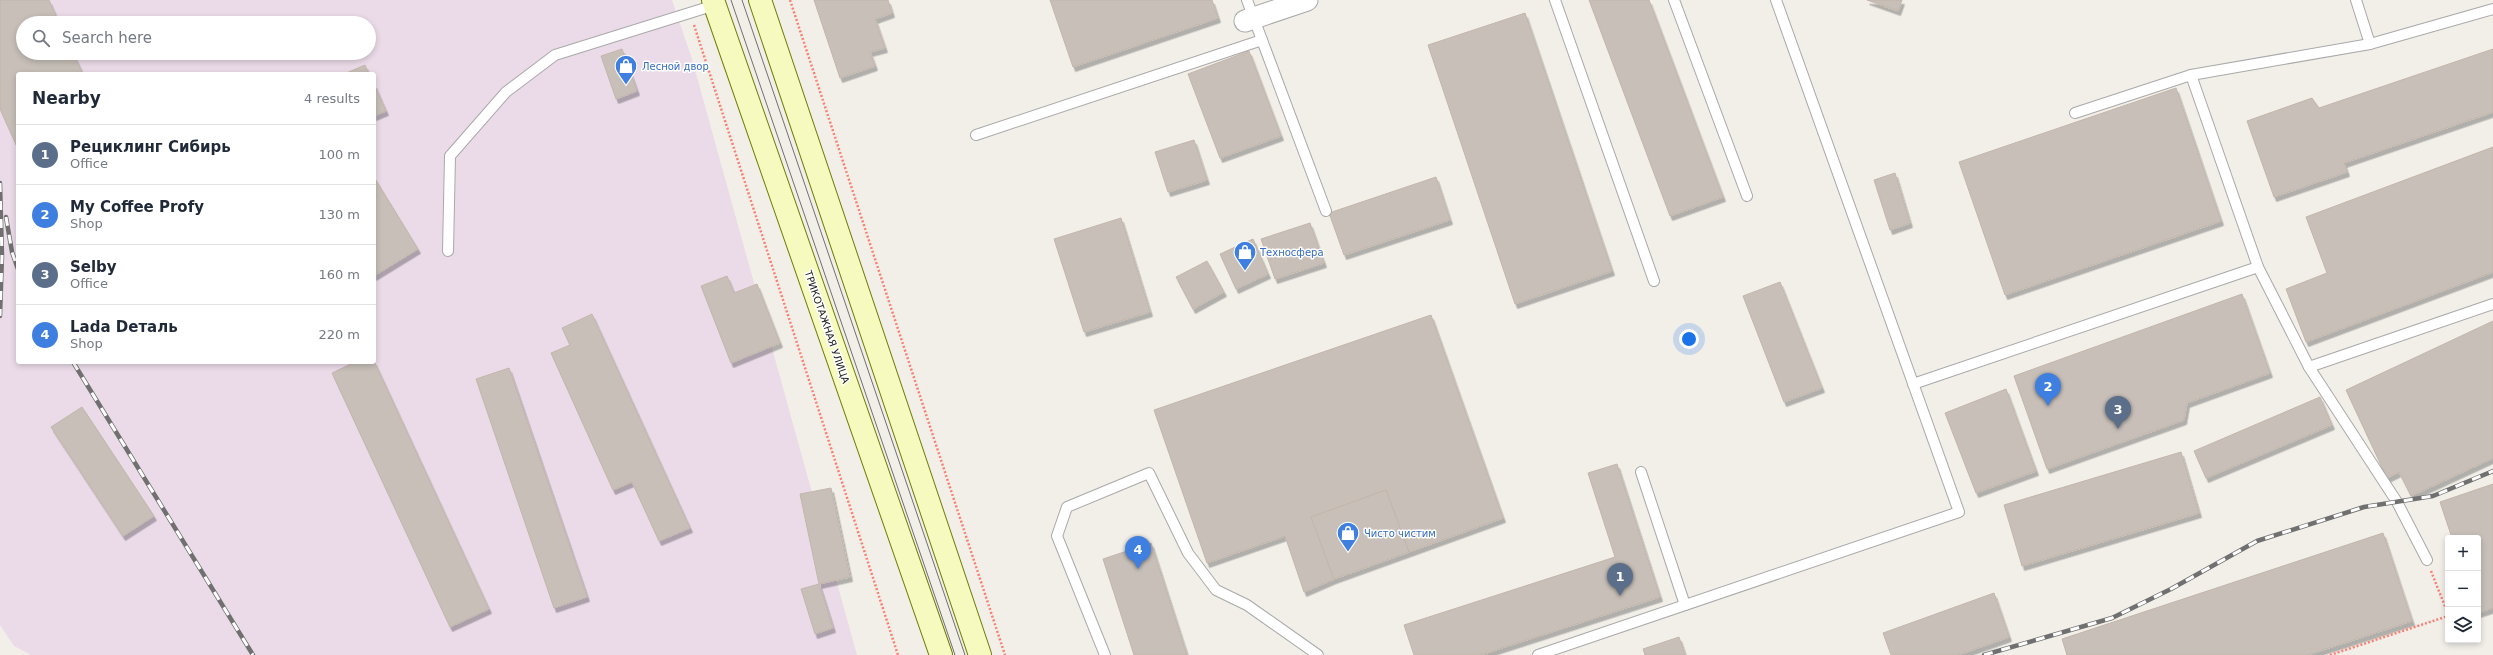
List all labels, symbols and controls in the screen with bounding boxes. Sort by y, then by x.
search box [16,16,376,60]
icon: search [30,27,52,49]
text: Search here [62,29,152,47]
shop icon: Лесной двор [613,53,639,86]
place label: Лесной двор [642,61,709,72]
text: Nearby [32,88,101,108]
text: 4 results [304,91,360,106]
text: Рециклинг Сибирь [70,138,231,156]
text: 1 [40,147,50,162]
text: 100 m [318,147,360,162]
text: Office [70,156,108,171]
text: My Coffee Profy [70,198,204,216]
text: 2 [40,207,50,222]
text: 130 m [318,207,360,222]
text: Shop [70,216,103,231]
shop icon: Техносфера [1232,239,1258,272]
place label: Техносфера [1259,247,1324,258]
text: Selby [70,258,117,276]
text: 3 [40,267,50,282]
text: 160 m [318,267,360,282]
street label: ТРИКОТАЖНАЯ УЛИЦА [802,268,852,385]
text: Office [70,276,108,291]
text: Lada Dеталь [70,318,178,336]
text: 4 [40,327,50,342]
text: 220 m [318,327,360,342]
your location [1679,329,1699,349]
text: Shop [70,336,103,351]
pin: 2 [2035,373,2061,406]
pin: 3 [2105,396,2131,429]
shop icon: Чисто чистим [1335,520,1361,553]
place label: Чисто чистим [1364,528,1436,539]
map controls [2445,535,2481,643]
button: + [2445,535,2481,571]
pin: 4 [1125,536,1151,569]
pin: 1 [1607,563,1633,596]
button: − [2445,571,2481,607]
button: layers [2445,607,2481,643]

